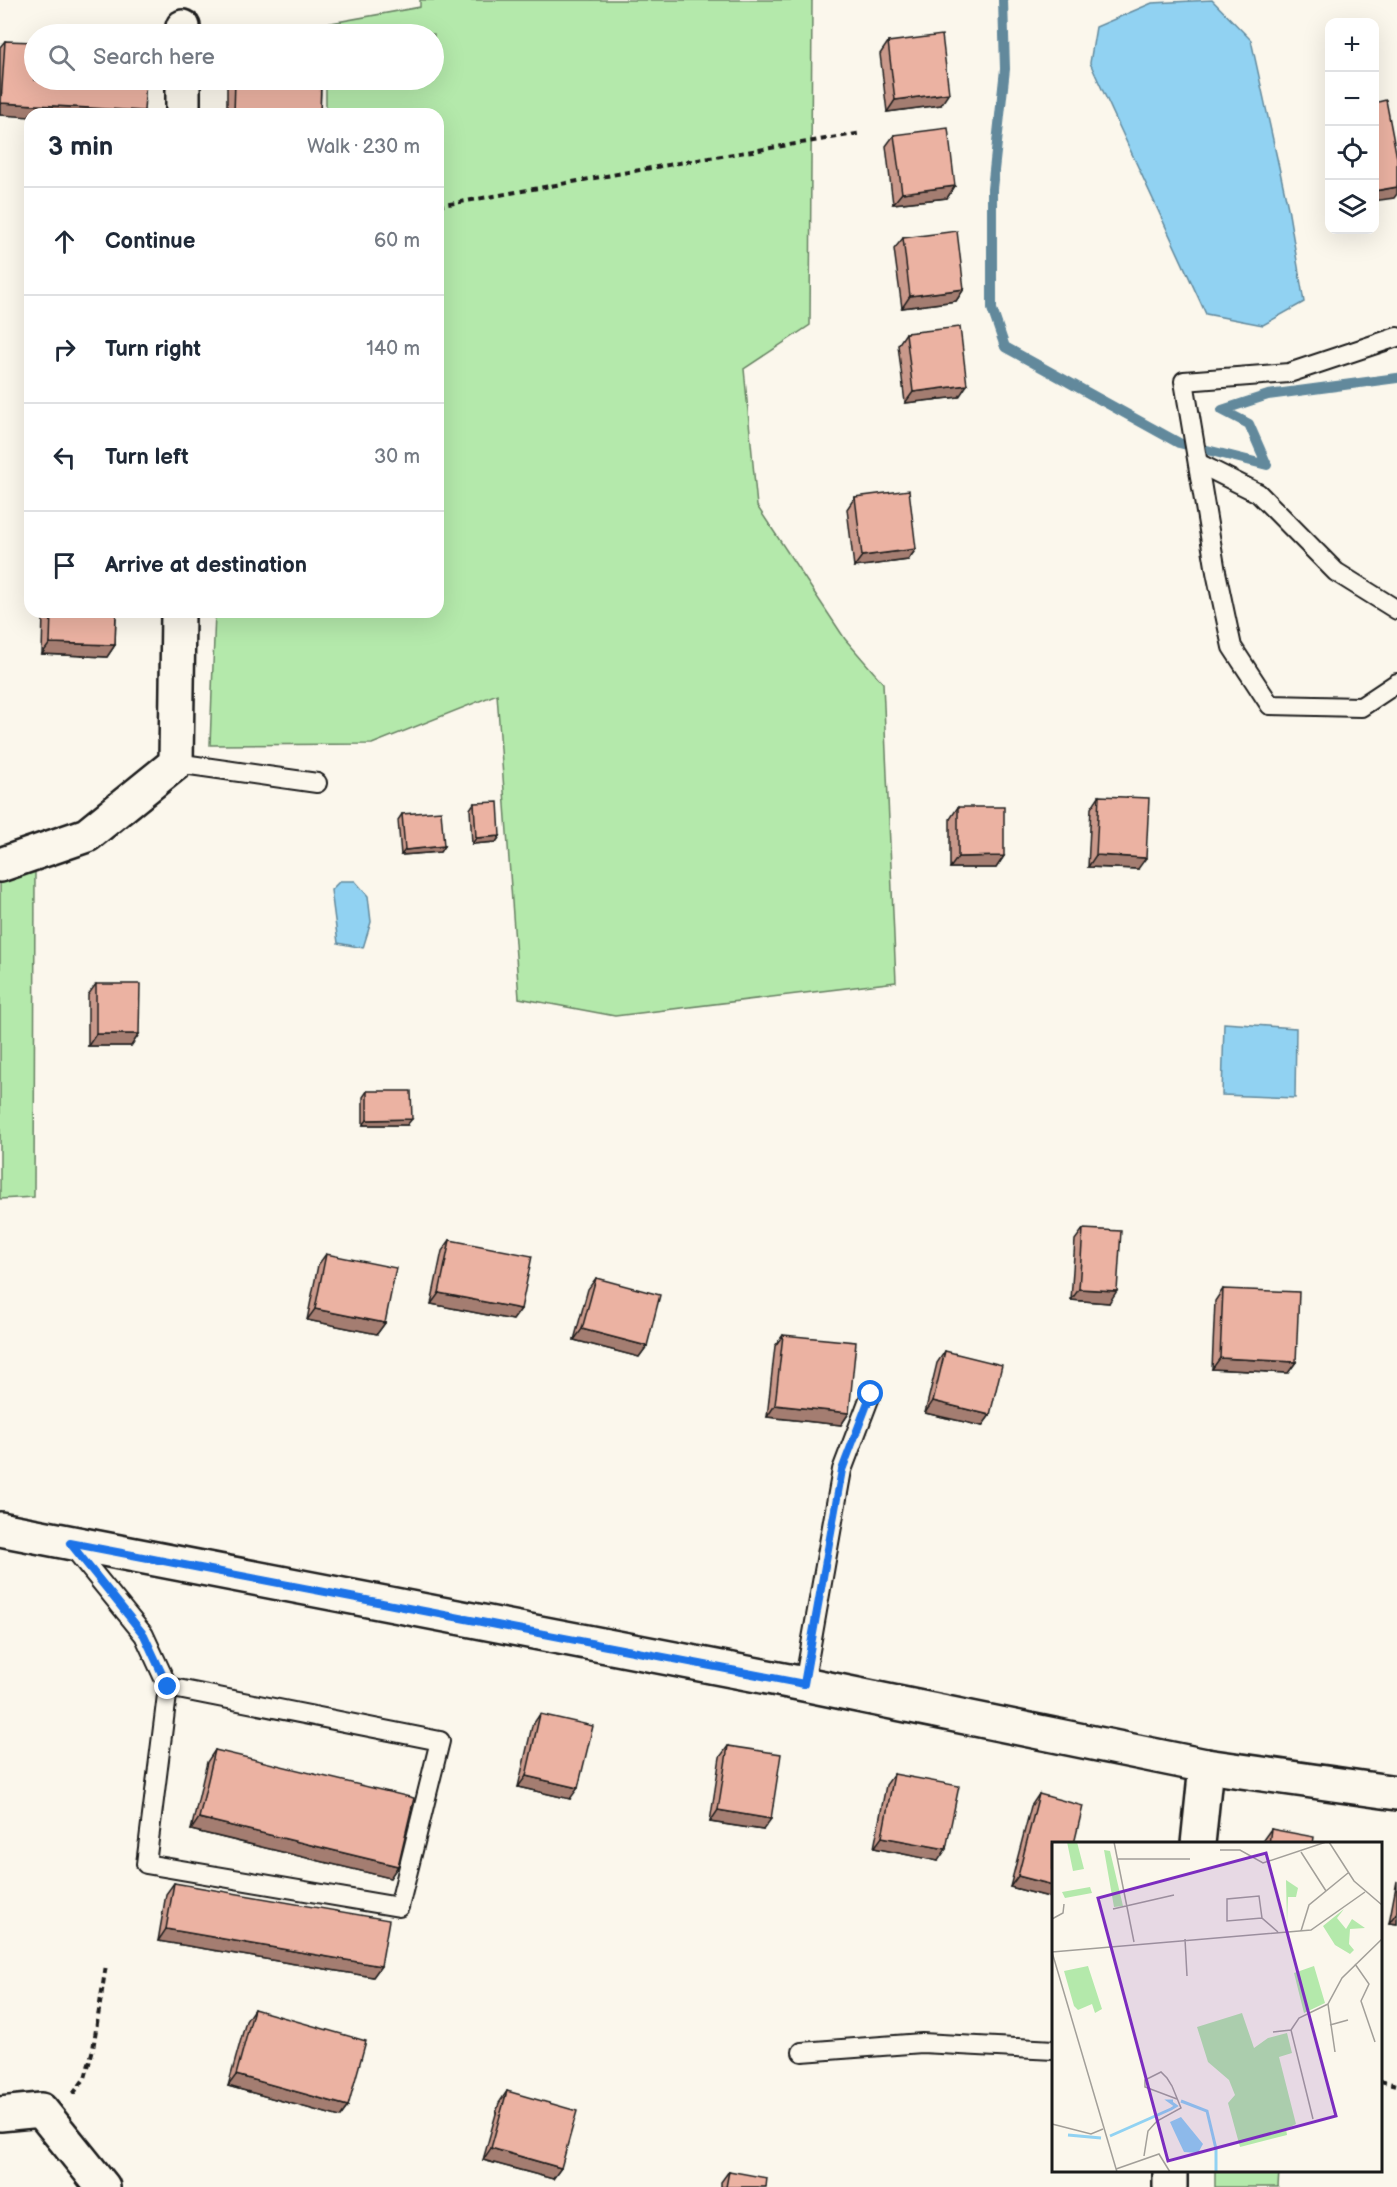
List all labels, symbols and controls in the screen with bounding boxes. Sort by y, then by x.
map controls [1325,18,1379,234]
button: + [1325,18,1379,72]
search box [24,24,444,90]
icon: search [45,41,78,74]
text: Search here [93,44,215,71]
button: − [1325,72,1379,126]
button: locate [1325,126,1379,180]
text: 3 min [48,132,113,163]
text: Walk · 230 m [307,135,420,159]
button: layers [1325,180,1379,234]
icon: ahead [48,225,81,258]
text: Continue [105,228,195,255]
text: 60 m [374,229,420,253]
icon: right [48,333,81,366]
text: Turn right [105,336,201,363]
text: 140 m [366,337,420,361]
icon: left [48,441,81,474]
text: Turn left [105,444,189,471]
text: 30 m [374,445,420,469]
icon: arrive [48,549,81,582]
text: Arrive at destination [105,552,307,579]
route start [857,1380,883,1406]
route end [154,1673,180,1699]
inset map [1052,1842,1382,2172]

